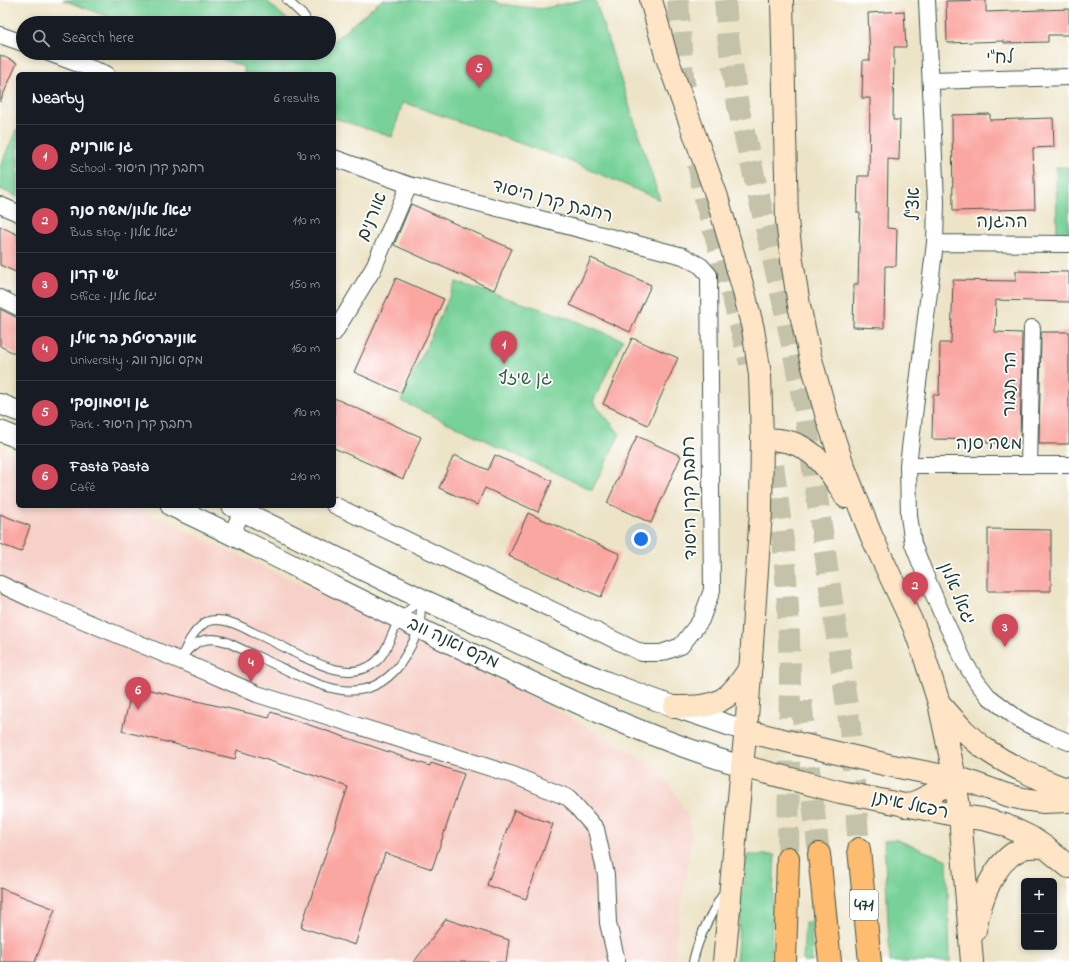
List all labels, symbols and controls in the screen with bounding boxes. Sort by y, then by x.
search box [16,16,336,60]
icon: search [30,27,52,49]
text: Search here [62,27,134,49]
street label: לח"י [986,46,1015,72]
pin: 5 [466,55,492,88]
text: Nearby [32,86,84,111]
text: 6 results [274,89,320,108]
text: גן אורנים [70,136,133,158]
text: 1 [43,147,47,166]
text: 90 m [297,147,320,166]
text: School · רחבת קרן היסוד [70,159,205,178]
street label: רחבת קרן היסוד [489,173,615,231]
street label: אצ"ל [902,187,928,221]
street label: אורנים [351,188,395,246]
text: יגאל אלון/משה סנה [70,200,191,222]
street label: ההגנה [976,210,1028,236]
text: 2 [42,211,48,230]
text: 110 m [293,211,320,230]
text: Bus stop · יגאל אלון [70,223,178,242]
text: ישי קרון [70,264,119,286]
text: 3 [42,275,48,294]
text: 150 m [289,275,320,294]
text: Office · יגאל אלון [70,287,157,306]
text: אוניברסיטת בר אילן [70,328,197,350]
pin: 1 [491,331,517,364]
text: 4 [42,339,48,358]
text: 160 m [291,339,320,358]
text: University · מקס ואנה ווב [70,351,203,370]
street label: הר תבור [997,351,1025,417]
park label: גן שיזף [498,367,552,393]
text: גן ויסמונסקי [70,392,149,414]
text: 5 [41,403,49,422]
text: 190 m [293,403,320,422]
text: Park · רחבת קרן היסוד [70,415,192,434]
street label: משה סנה [956,432,1022,458]
street label: רחבת קרן היסוד [677,436,705,560]
text: Fasta Pasta [70,456,149,478]
text: 6 [42,467,48,486]
text: 210 m [290,467,320,486]
text: Café [70,478,95,497]
your location [631,529,651,549]
street label: יגאל אלון [931,559,981,629]
pin: 2 [902,572,928,605]
street label: מקס ואנה ווב [403,611,503,677]
pin: 3 [992,614,1018,647]
pin: 4 [238,649,264,682]
pin: 6 [125,677,151,710]
street label: רפאל איתן [869,785,951,827]
map controls [1021,878,1057,950]
button: + [1021,878,1057,914]
road number: 471 [850,890,878,920]
button: − [1021,914,1057,950]

